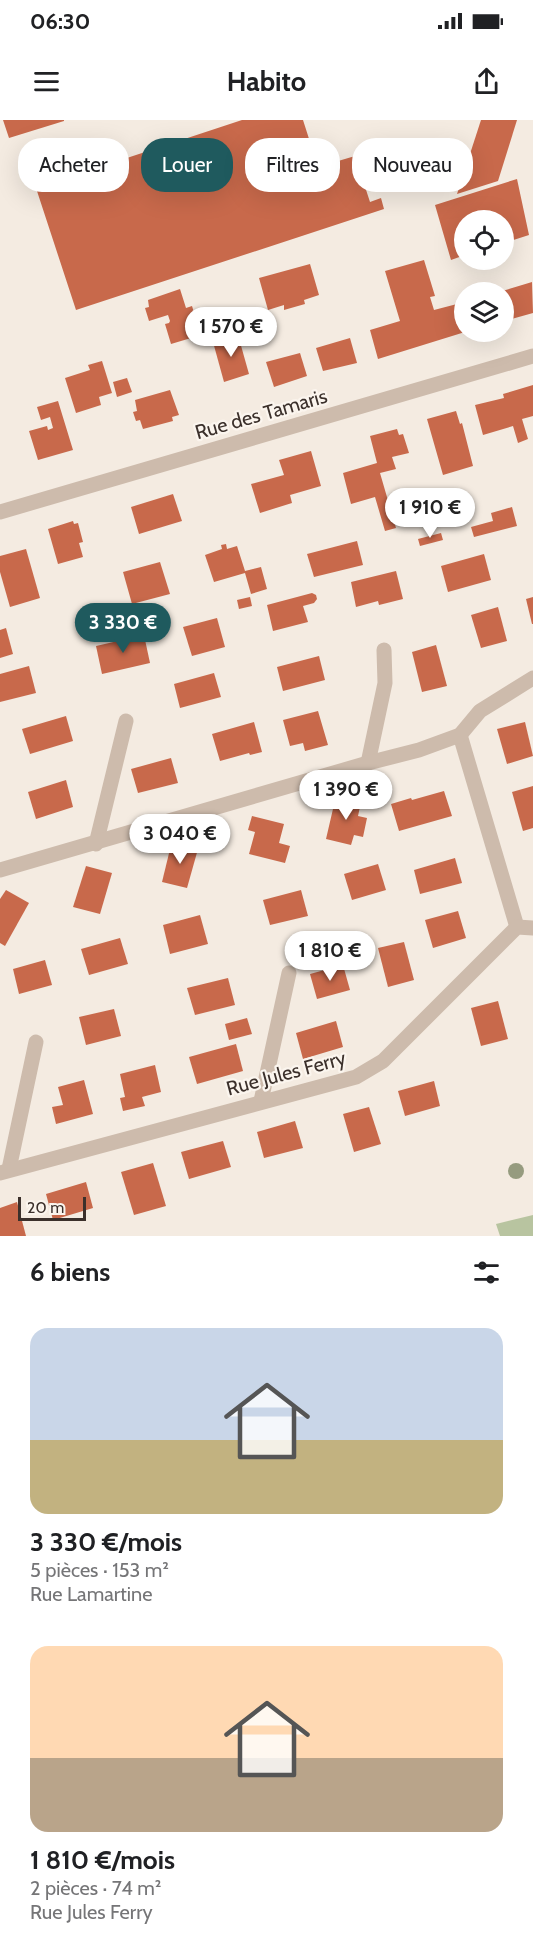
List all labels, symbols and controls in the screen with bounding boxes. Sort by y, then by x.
text: 06:30 [30,8,90,35]
icon: menu [30,65,63,98]
text: Habito [227,65,306,98]
icon: share [470,65,503,98]
chip: Acheter [18,138,129,192]
chip: Louer [141,138,233,192]
chip: Filtres [245,138,340,192]
chip: Nouveau [352,138,473,192]
map controls [454,210,514,342]
button: locate [454,210,514,270]
button: layers [454,282,514,342]
pin: 1 570 € [176,307,286,358]
text: 1 570 € [199,314,263,338]
street label: Rue des Tamaris [192,384,330,444]
pin: 1 910 € [375,488,485,539]
text: 1 910 € [399,495,461,519]
pin: 3 330 € [68,603,178,654]
text: 3 330 € [89,610,157,634]
pin: 1 390 € [291,770,401,821]
text: 1 390 € [313,777,379,801]
pin: 3 040 € [125,814,235,865]
text: 3 040 € [143,821,217,845]
pin: 1 810 € [275,931,385,982]
text: 1 810 € [299,938,361,962]
street label: Rue Jules Ferry [224,1046,348,1100]
scale bar [18,1194,86,1222]
text: 20 m [27,1198,64,1217]
text: 6 biens [30,1256,110,1288]
icon: filters [470,1256,503,1289]
icon: home [213,1367,321,1475]
text: 3 330 €/mois [30,1526,182,1558]
text: 5 pièces · 153 m² [30,1558,169,1582]
text: Rue Lamartine [30,1582,153,1606]
icon: home [213,1685,321,1793]
text: 1 810 €/mois [30,1844,175,1876]
text: 2 pièces · 74 m² [30,1876,161,1900]
text: Rue Jules Ferry [30,1900,153,1924]

